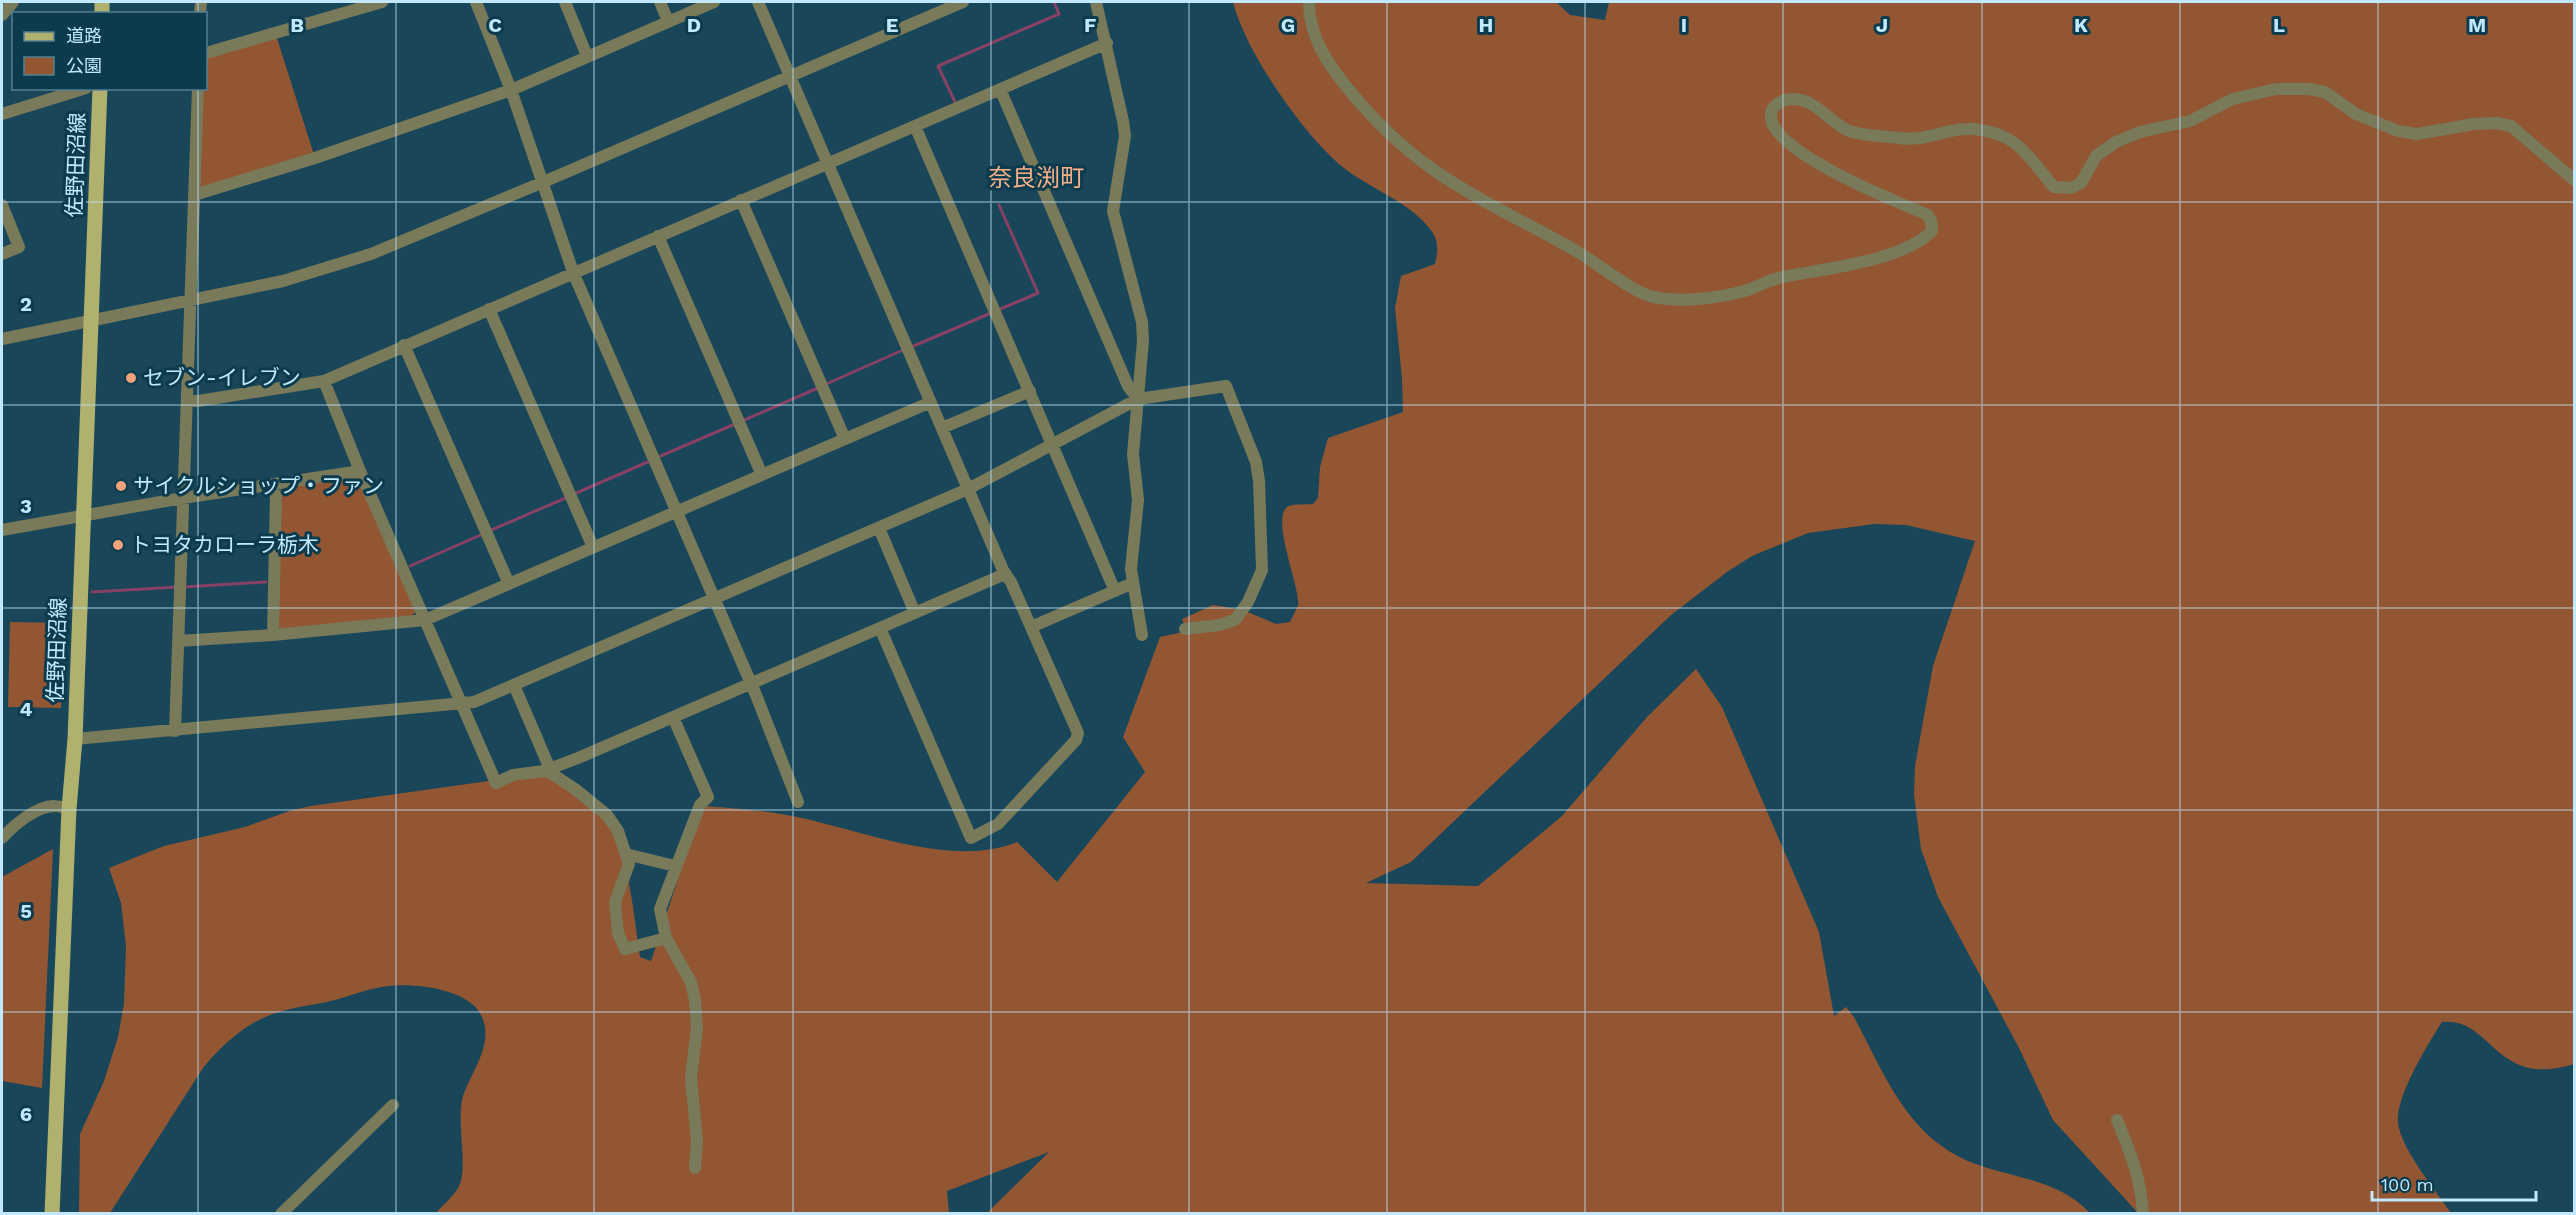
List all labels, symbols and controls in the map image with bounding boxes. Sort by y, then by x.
legend [12,12,207,90]
text: B [290,13,304,37]
text: C [488,13,502,37]
text: D [687,13,701,37]
text: E [886,13,898,37]
text: F [1084,13,1096,37]
text: G [1281,13,1295,37]
text: H [1479,13,1493,37]
text: I [1681,13,1687,37]
text: J [1876,13,1888,37]
text: K [2074,13,2088,37]
text: L [2273,13,2285,37]
text: M [2468,13,2486,37]
text: 道路 [66,25,102,46]
text: 公園 [66,55,102,76]
street label: 佐野田沼線 [61,112,90,218]
district label: 奈良渕町 [988,164,1084,192]
text: 2 [20,292,32,316]
place label: セブン-イレブン [143,365,301,390]
marker: セブン-イレブン [124,371,138,385]
place label: サイクルショップ・ファン [133,473,384,498]
marker: サイクルショップ・ファン [114,479,128,493]
text: 3 [20,494,32,518]
place label: トヨタカローラ栃木 [130,532,319,557]
marker: トヨタカローラ栃木 [111,538,125,552]
street label: 佐野田沼線 [42,597,71,703]
text: 4 [20,697,33,721]
text: 5 [20,899,32,923]
text: 6 [20,1102,32,1126]
scale bar [2372,1164,2536,1202]
text: 100 m [2381,1174,2434,1195]

